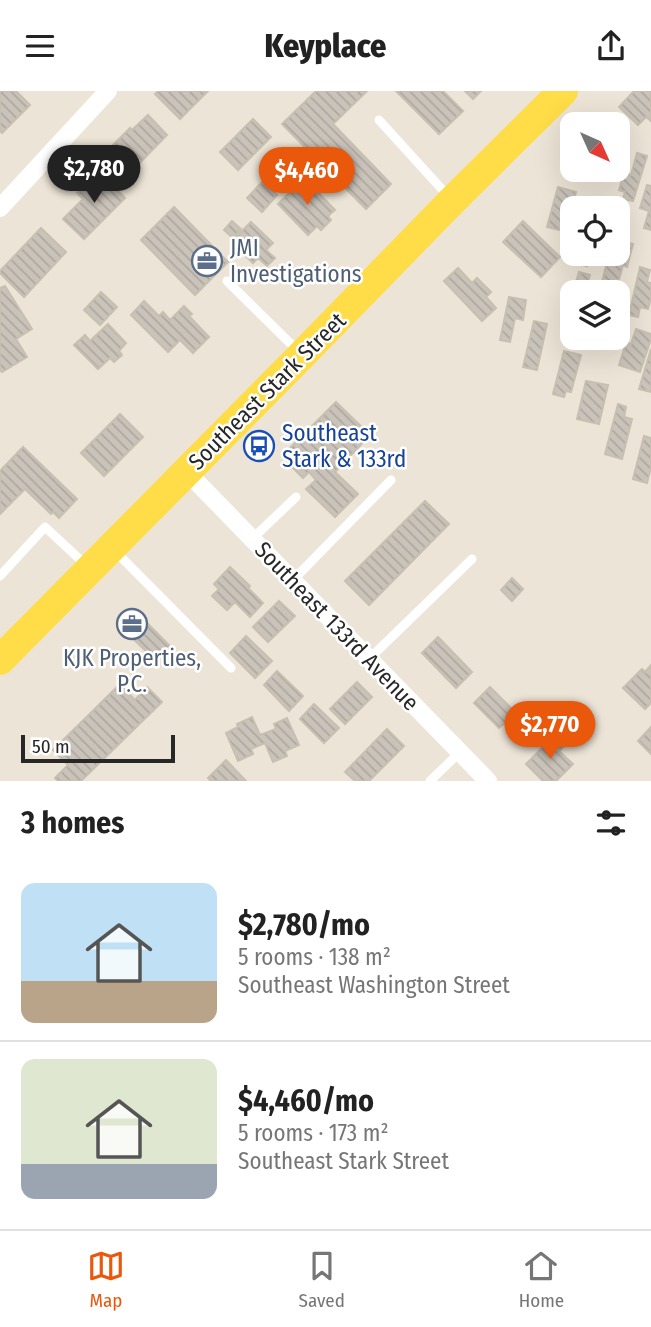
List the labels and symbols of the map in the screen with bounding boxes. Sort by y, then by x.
north arrow [560,112,630,182]
pin: $2,780 [37,145,151,205]
pin: $4,460 [250,148,364,207]
place label: JMI Investigations [230,234,362,288]
office icon: JMI Investigations [190,244,224,278]
street label: Southeast Stark Street [183,306,352,475]
place label: Southeast Stark & 133rd [282,419,406,473]
bus stop icon: Southeast Stark & 133rd [242,429,276,463]
street label: Southeast 133rd Avenue [249,536,425,716]
office icon: KJK Properties, P.C. [115,607,149,641]
place label: KJK Properties, P.C. [63,644,201,698]
pin: $2,770 [493,701,607,761]
scale bar [21,732,175,764]

